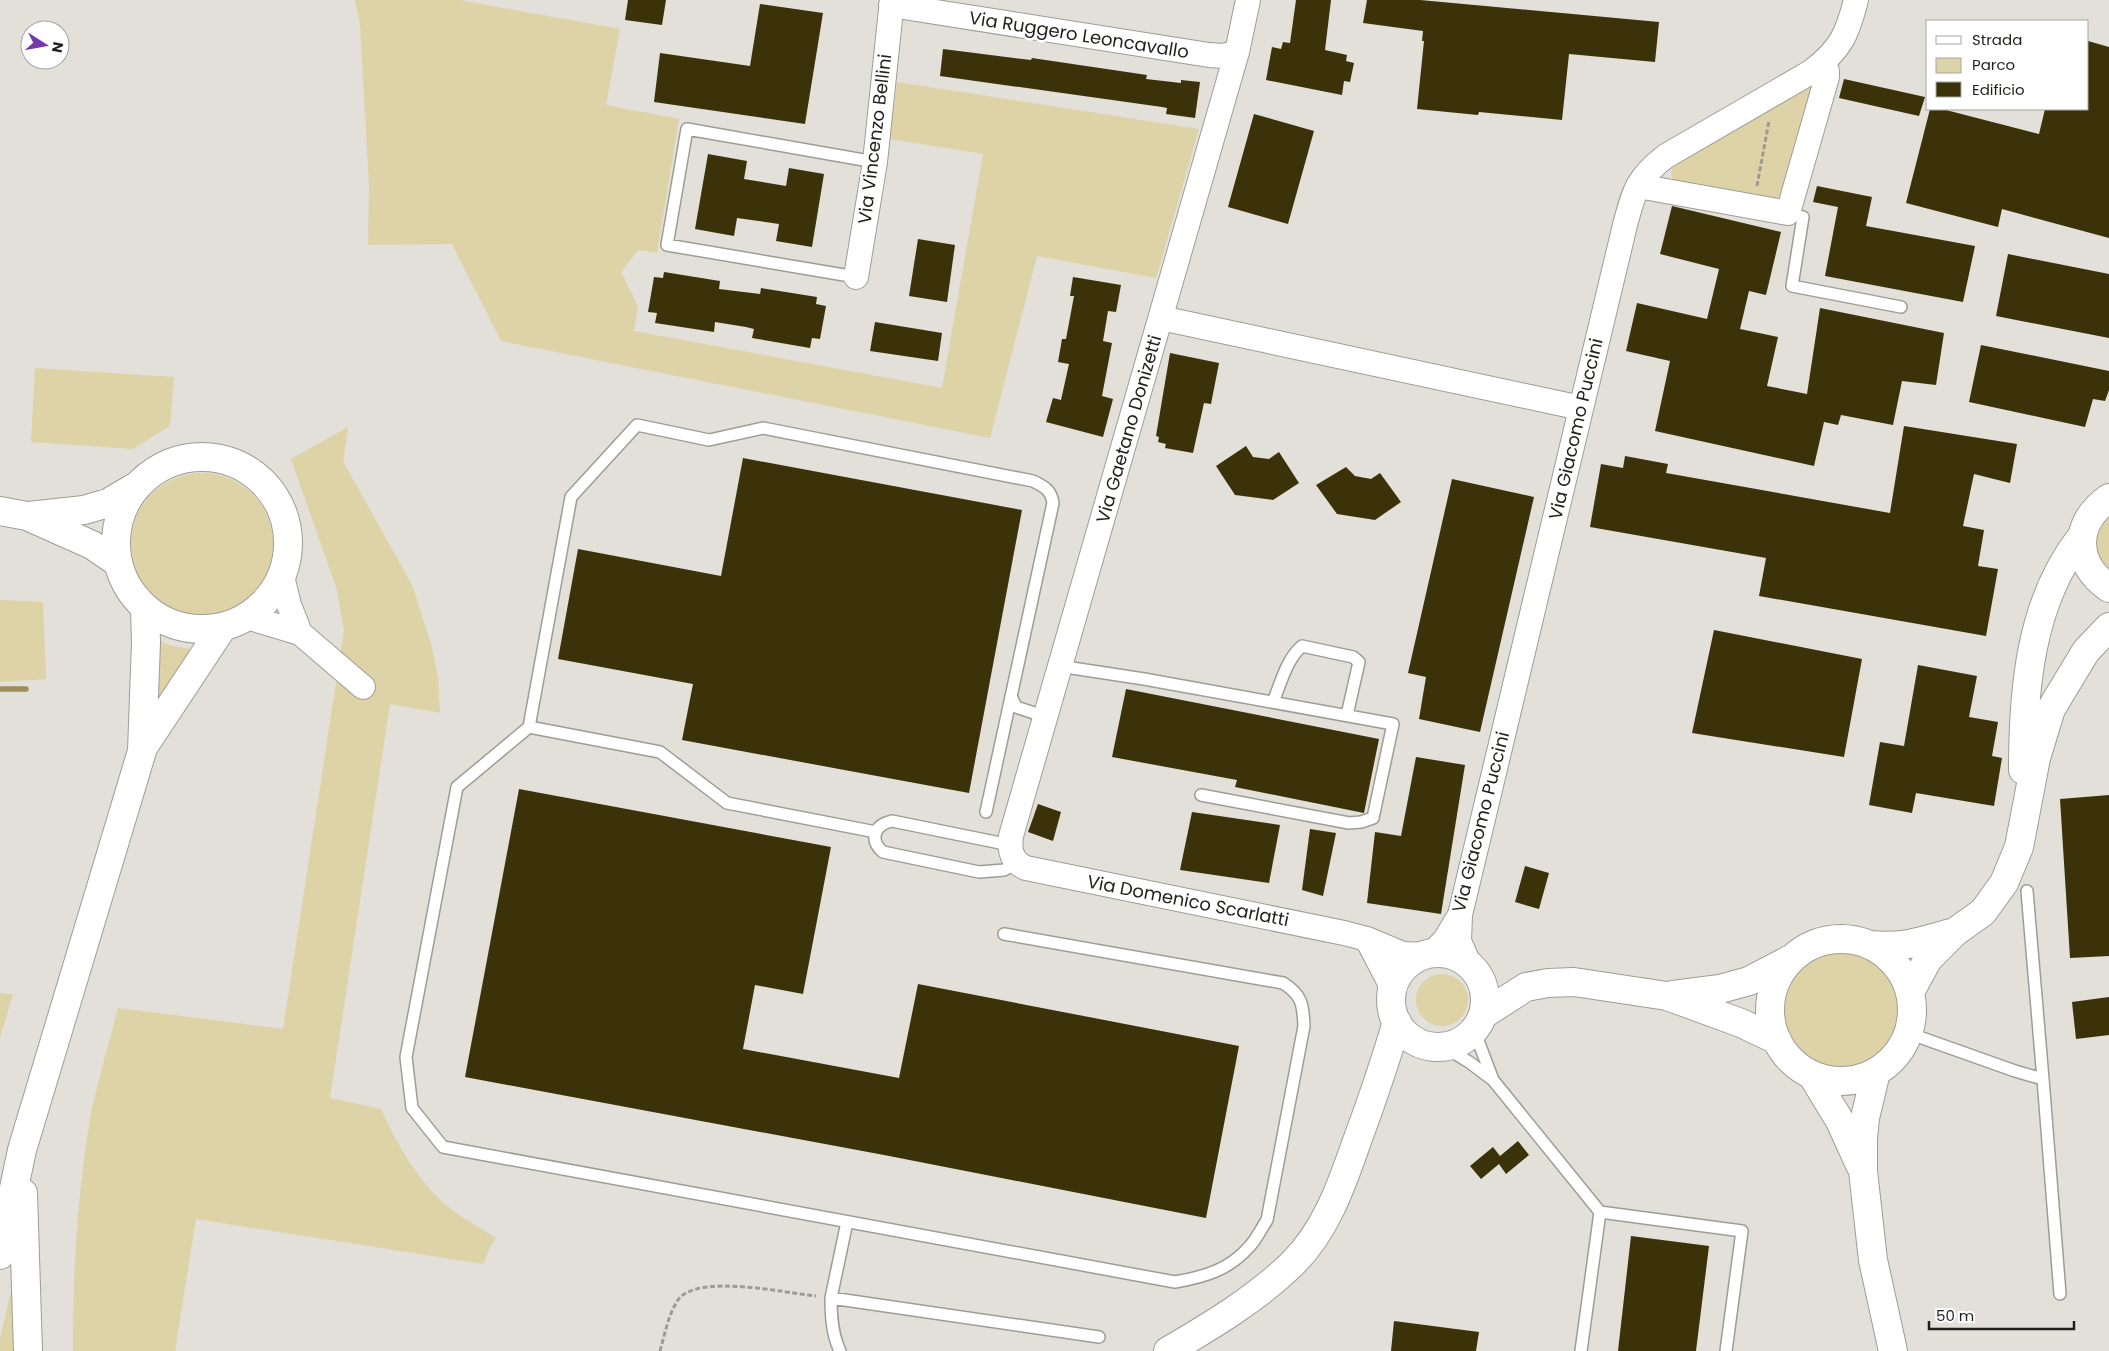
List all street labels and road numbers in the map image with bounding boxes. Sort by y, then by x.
street label: Via Ruggero Leoncavallo [967,5,1191,64]
street label: Via Vincenzo Bellini [852,52,897,225]
street label: Via Gaetano Donizetti [1090,332,1167,526]
street label: Via Giacomo Puccini [1542,336,1609,522]
street label: Via Giacomo Puccini [1446,729,1515,915]
street label: Via Domenico Scarlatti [1085,869,1291,932]

